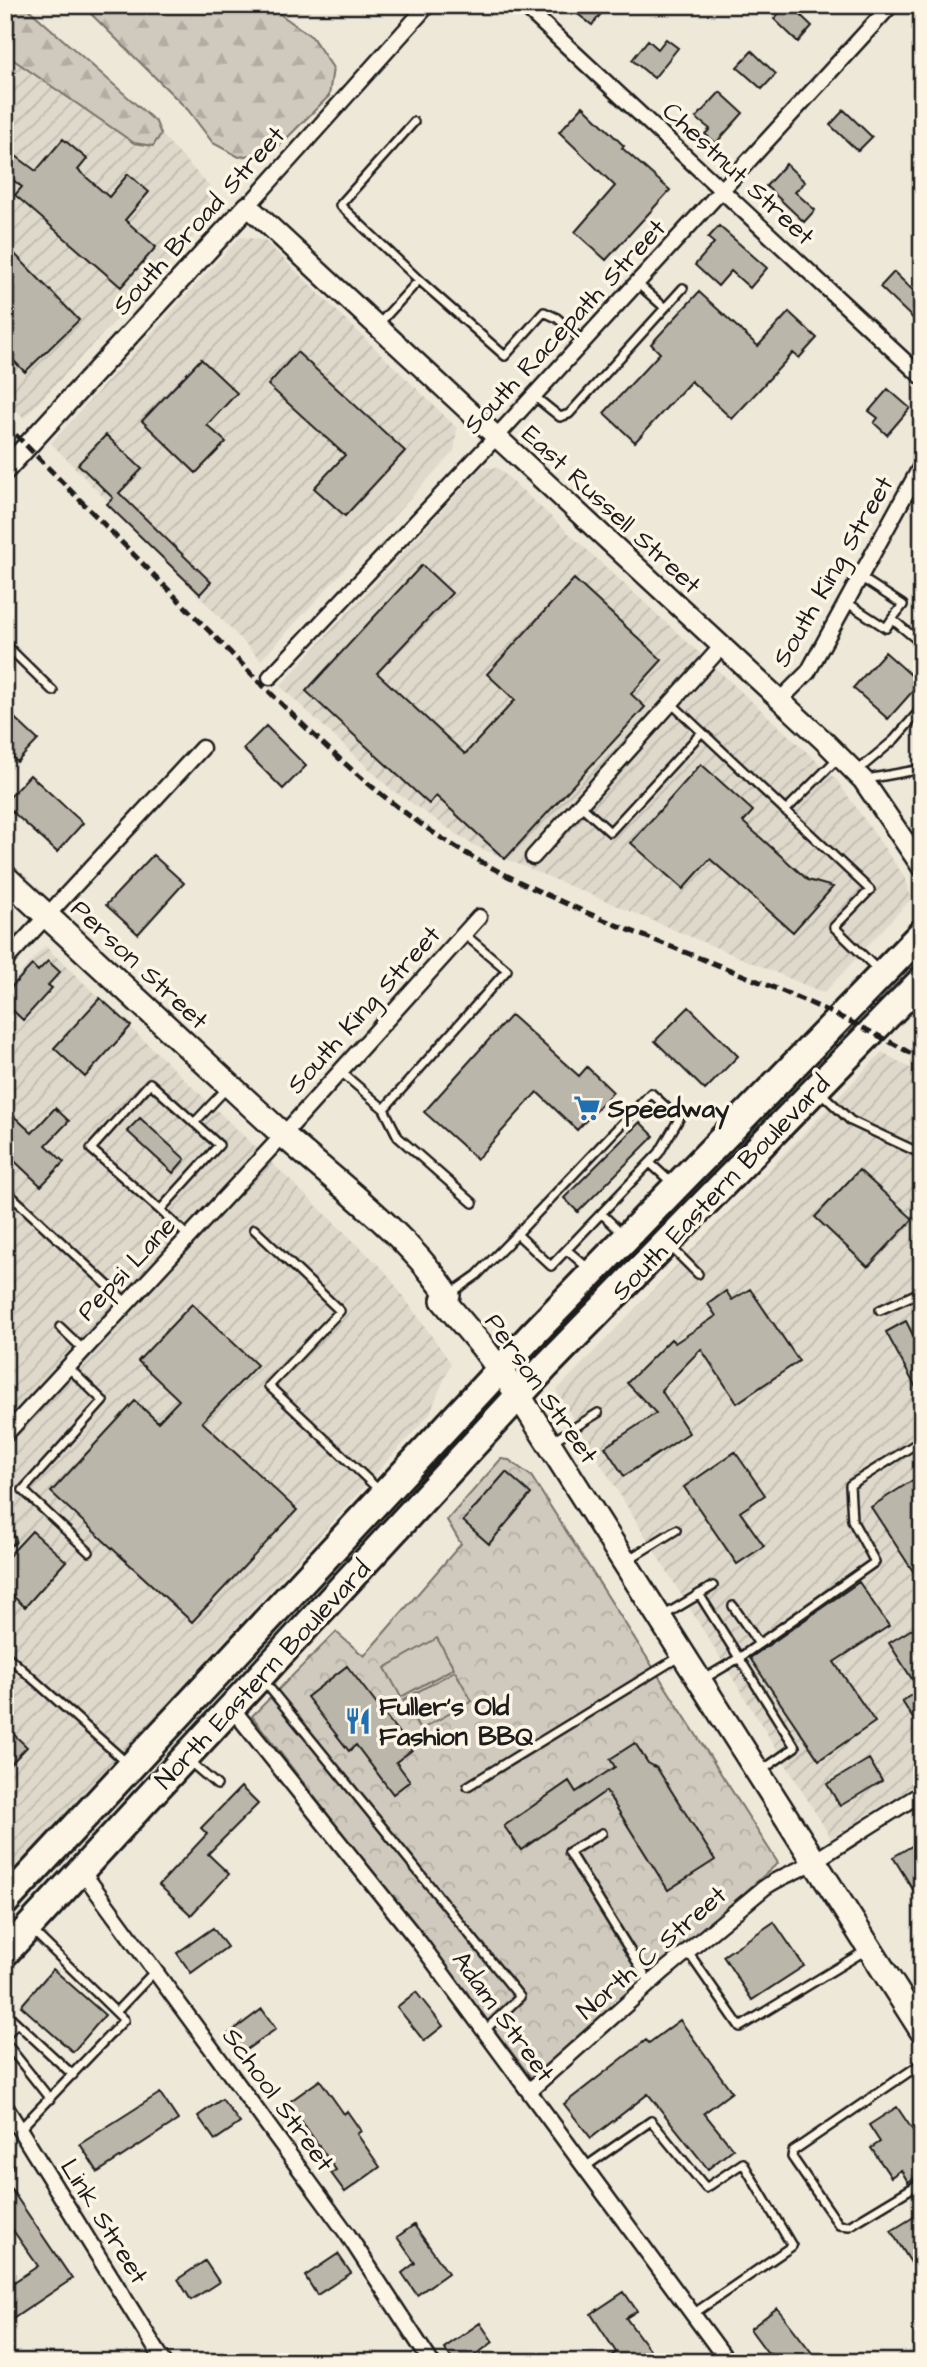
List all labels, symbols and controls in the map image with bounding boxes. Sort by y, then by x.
street label: Chestnut Street [654,94,823,254]
street label: South Broad Street [104,118,294,323]
street label: South Racepath Street [455,211,674,442]
street label: East Russell Street [514,417,709,603]
street label: South King Street [764,469,904,675]
street label: Person Street [63,891,216,1038]
street label: South King Street [278,917,451,1103]
street label: South Eastern Boulevard [603,1067,838,1309]
place label: Speedway [607,1091,730,1130]
supermarket icon: Speedway [572,1093,602,1123]
street label: Pepsi Lane [69,1209,185,1329]
street label: Person Street [476,1306,607,1471]
street label: North Eastern Boulevard [147,1552,379,1797]
place label: Fuller's Old Fashion BBQ [379,1689,534,1755]
restaurant icon: Fuller's Old Fashion BBQ [343,1706,373,1736]
street label: North C Street [569,1877,735,2028]
street label: Adam Street [443,1944,563,2090]
street label: School Street [214,2020,343,2179]
street label: Link Street [51,2152,157,2291]

